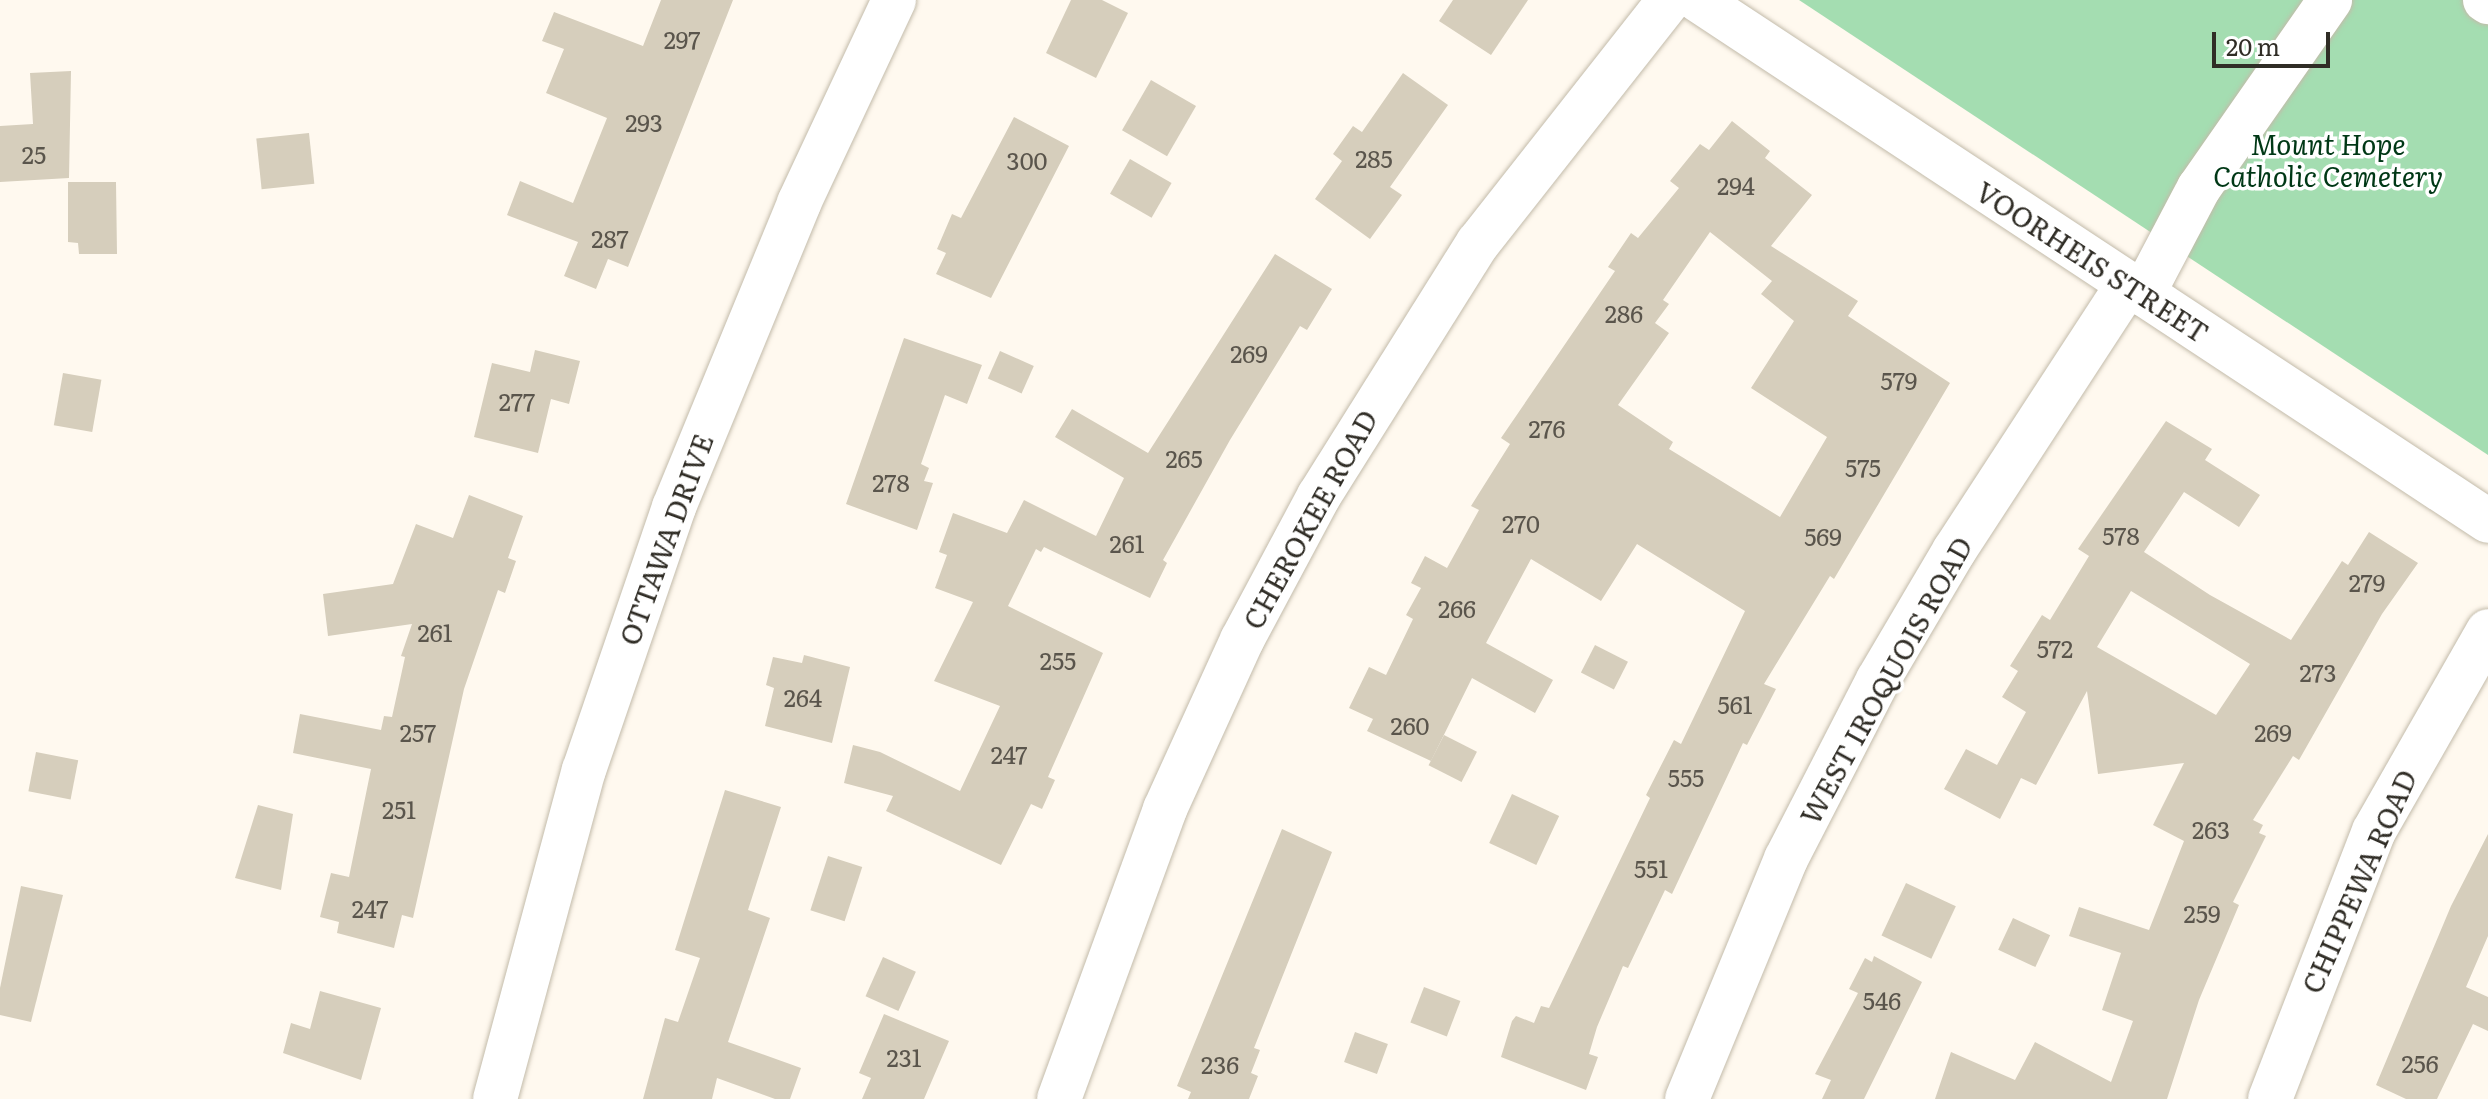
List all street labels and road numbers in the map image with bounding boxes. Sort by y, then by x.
street label: VOORHEIS STREET [1970,173,2216,349]
street label: CHEROKEE ROAD [1235,404,1383,634]
street label: OTTAWA DRIVE [611,429,719,649]
street label: WEST IROQUOIS ROAD [1792,531,1978,829]
street label: CHIPPEWA ROAD [2294,764,2422,998]

